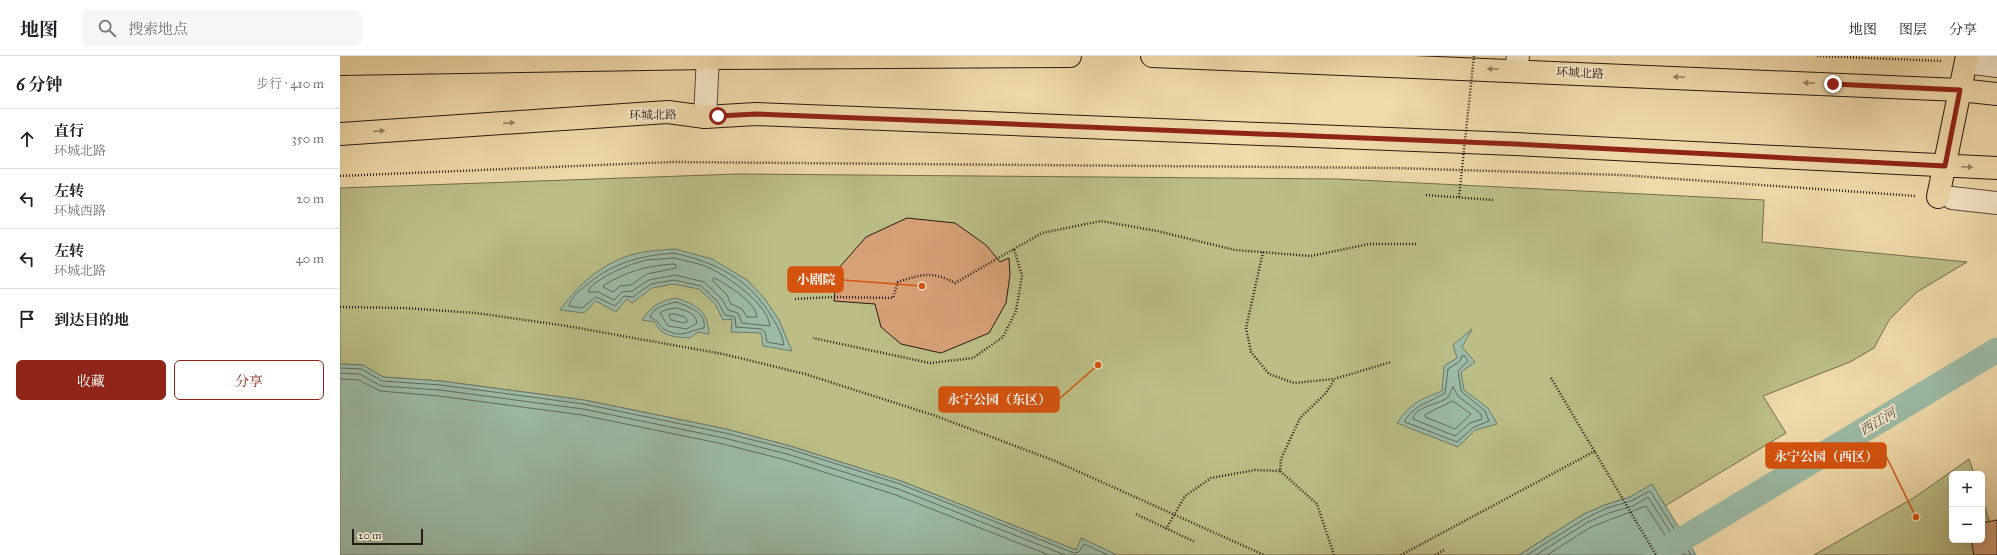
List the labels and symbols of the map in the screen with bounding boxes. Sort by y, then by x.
street label: 环城北路 [1556,65,1604,81]
one-way arrow [1487,66,1499,73]
one-way arrow [1673,74,1685,81]
route end [1824,75,1842,93]
one-way arrow [1803,80,1815,87]
route start [709,107,727,125]
street label: 环城北路 [629,108,677,122]
one-way arrow [503,119,515,126]
one-way arrow [373,128,385,135]
one-way arrow [1961,163,1973,170]
callout: 小剧院 [788,267,843,292]
text: 小剧院 [796,272,836,288]
callout: 永宁公园（东区） [939,387,1059,412]
text: 永宁公园（东区） [947,392,1051,408]
water label: 西江河 [1857,404,1901,439]
callout: 永宁公园（西区） [1766,443,1886,468]
text: 永宁公园（西区） [1774,449,1878,465]
scale bar [352,527,423,546]

